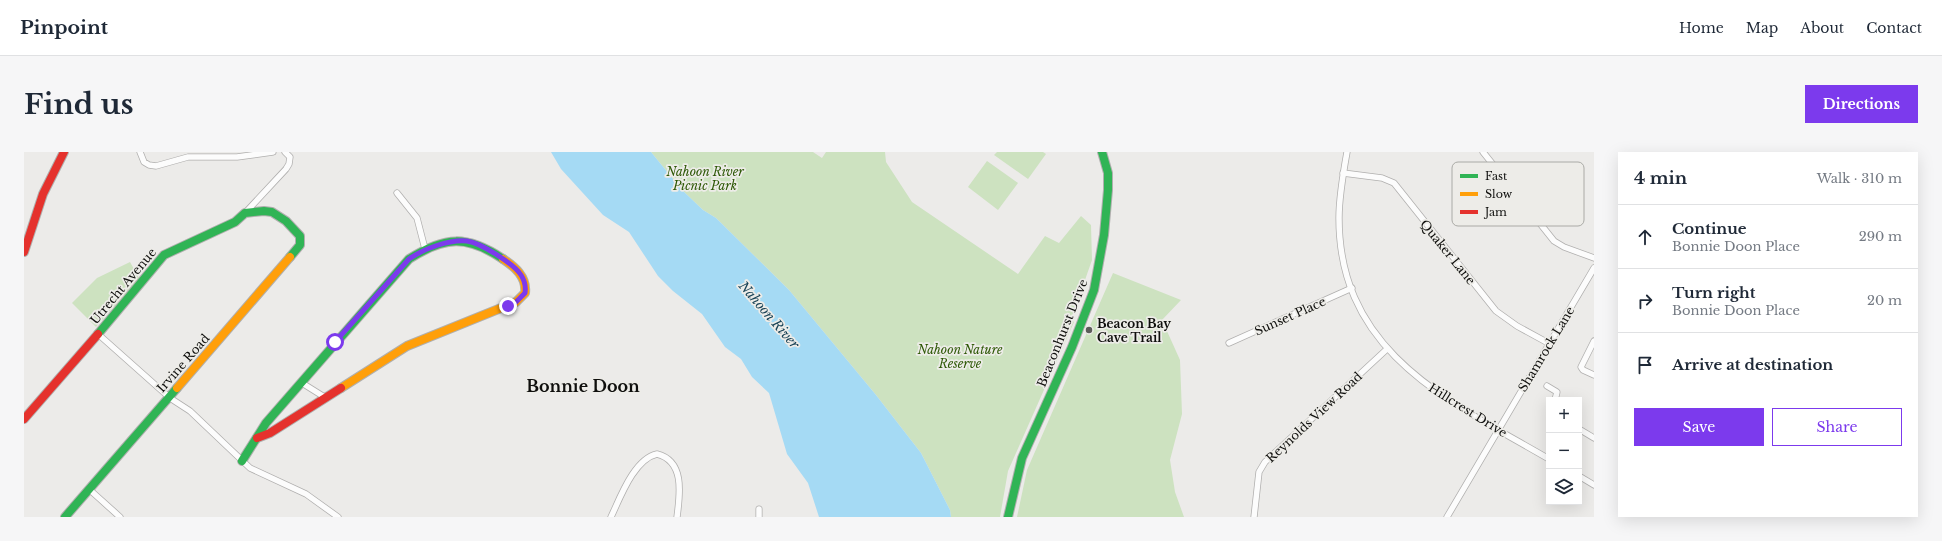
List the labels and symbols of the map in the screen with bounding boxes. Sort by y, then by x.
legend [1452,162,1584,226]
park label: Nahoon River Picnic Park [665,164,744,193]
text: Fast [1485,169,1508,183]
text: Slow [1485,187,1513,201]
text: Jam [1483,205,1507,219]
street label: Quaker Lane [1417,216,1479,288]
street label: Utrecht Avenue [87,245,159,327]
water label: Nahoon River [734,277,804,353]
street label: Beaconhurst Drive [1034,277,1091,389]
street label: Sunset Place [1252,294,1328,338]
route end [499,297,517,315]
street label: Shamrock Lane [1515,304,1577,394]
place label: Beacon Bay Cave Trail [1097,316,1171,345]
marker: Beacon Bay Cave Trail [1084,325,1094,335]
street label: Irvine Road [154,331,212,395]
route start [326,333,344,351]
park label: Nahoon Nature Reserve [917,342,1003,371]
street label: Reynolds View Road [1263,369,1365,465]
district label: Bonnie Doon [526,376,640,396]
street label: Hillcrest Drive [1426,380,1510,440]

